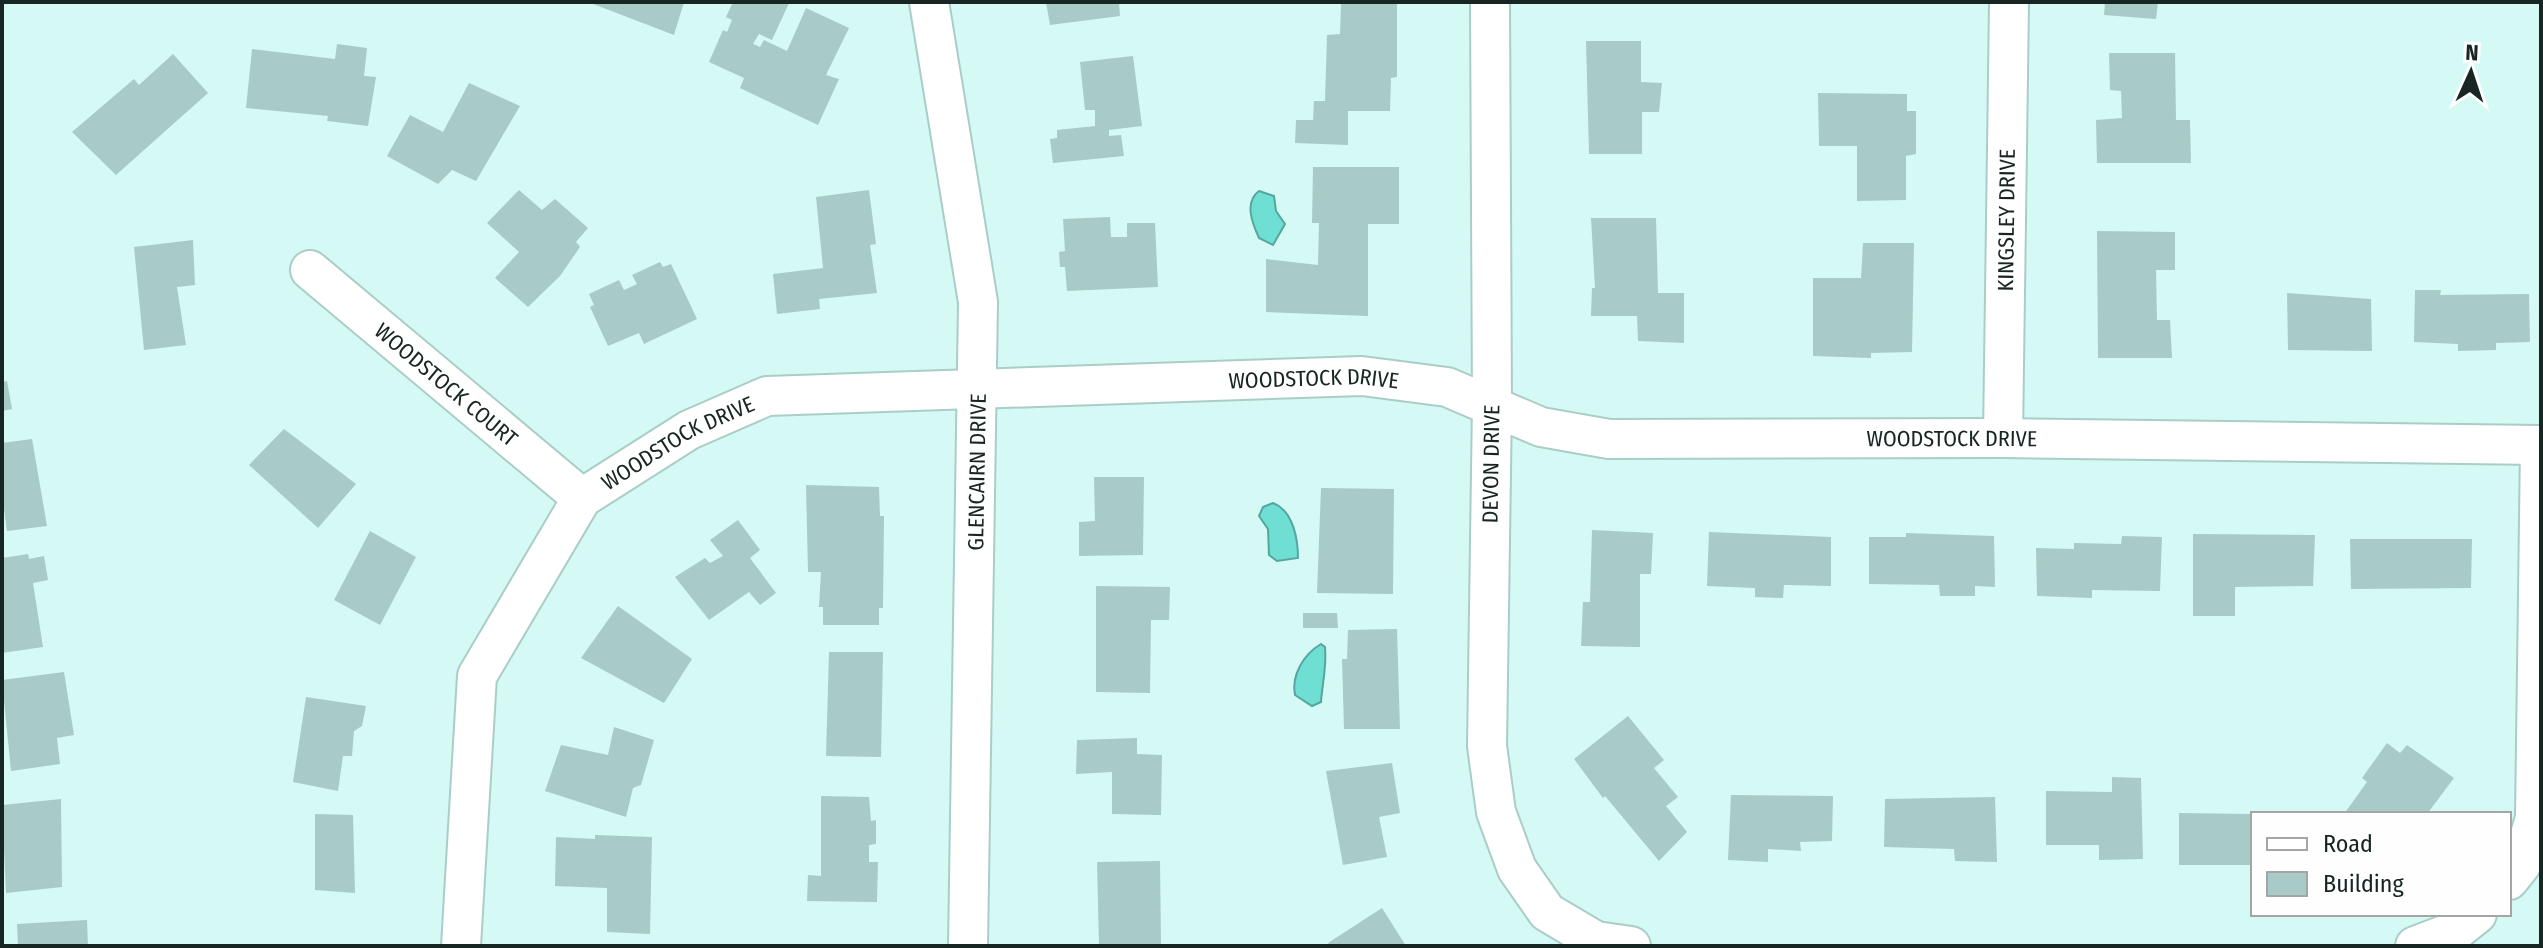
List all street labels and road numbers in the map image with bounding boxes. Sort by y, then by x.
street label: KINGSLEY DRIVE [1992,149,2020,291]
street label: WOODSTOCK COURT [370,317,524,452]
street label: WOODSTOCK DRIVE [1228,362,1400,394]
street label: WOODSTOCK DRIVE [596,390,758,496]
street label: GLENCAIRN DRIVE [962,393,992,551]
street label: DEVON DRIVE [1476,404,1506,524]
street label: WOODSTOCK DRIVE [1866,424,2037,452]

